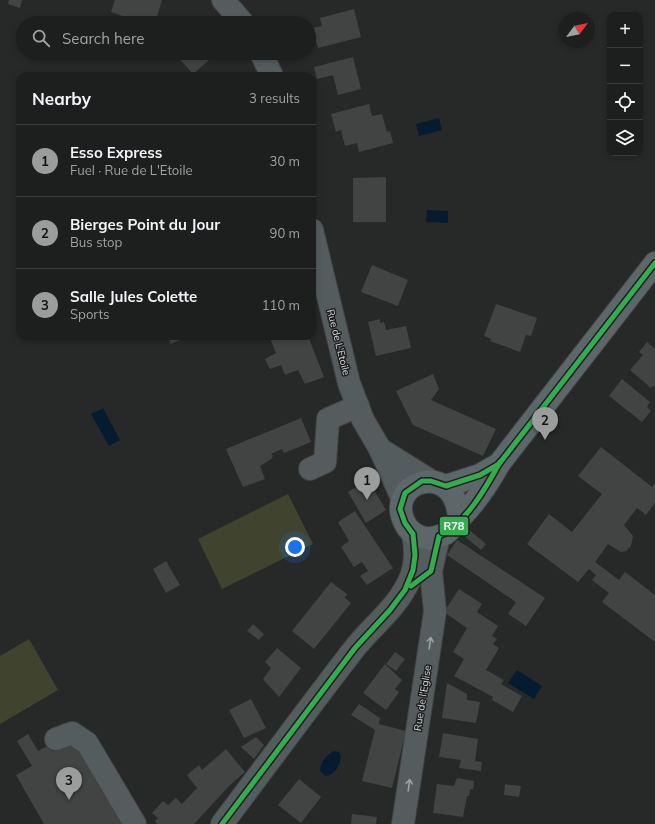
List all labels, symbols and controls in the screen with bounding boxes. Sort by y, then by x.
north arrow [559,12,595,48]
map controls [607,12,643,156]
button: + [607,12,643,48]
search box [16,16,316,60]
icon: search [30,27,52,49]
text: Search here [62,29,144,48]
button: − [607,48,643,84]
button: locate [607,84,643,120]
text: Nearby [32,88,91,109]
text: 3 results [249,90,300,106]
button: layers [607,120,643,156]
text: Esso Express [70,143,162,162]
text: 1 [41,153,49,169]
text: 30 m [270,153,300,169]
text: Fuel · Rue de L'Etoile [70,162,193,178]
text: Bierges Point du Jour [70,215,220,234]
text: 2 [41,225,49,241]
text: 90 m [270,225,300,241]
text: Bus stop [70,234,122,250]
text: Salle Jules Colette [70,287,197,306]
text: 3 [41,297,49,313]
text: 110 m [262,297,300,313]
text: Sports [70,306,109,322]
street label: Rue de L'Etoile [324,308,353,377]
pin: 2 [532,407,558,440]
pin: 1 [354,467,380,500]
line badge: R78 [439,516,469,536]
text: R78 [444,519,465,533]
your location [285,537,305,557]
one-way arrow [426,637,434,650]
street label: Rue de l'Eglise [411,664,434,732]
pin: 3 [56,767,82,800]
one-way arrow [405,779,413,792]

